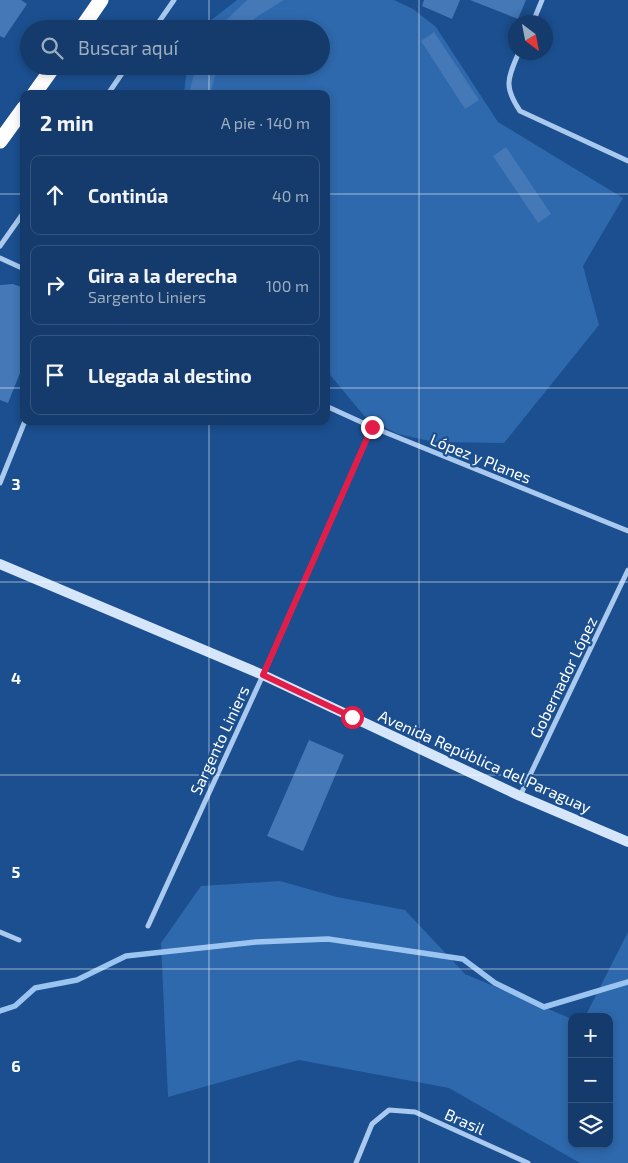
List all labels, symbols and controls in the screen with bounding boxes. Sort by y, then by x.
north arrow [508,15,553,60]
search box [20,20,330,75]
icon: search [38,34,66,62]
text: Buscar aquí [78,36,178,59]
text: 2 min [40,110,94,135]
text: A pie · 140 m [221,113,310,132]
icon: ahead [41,181,69,209]
text: Continúa [88,184,168,207]
text: 40 m [272,186,309,205]
text: Gira a la derecha [88,264,237,287]
icon: right [41,271,69,299]
text: 100 m [266,276,309,295]
text: Sargento Liniers [88,287,206,306]
icon: arrive [41,361,69,389]
text: Llegada al destino [88,364,252,387]
route end [361,416,384,439]
street label: López y Planes [428,429,534,487]
text: 3 [11,474,21,493]
street label: Gobernador López [525,613,601,741]
text: 4 [11,668,21,687]
street label: Sargento Liniers [185,682,253,798]
street label: Avenida República del Paraguay [376,705,595,817]
route start [341,706,364,729]
text: 5 [12,862,21,881]
map controls [568,1013,613,1148]
button: + [568,1013,613,1058]
text: 6 [11,1056,21,1075]
button: − [568,1058,613,1103]
button: layers [568,1103,613,1148]
street label: Brasil [442,1104,488,1138]

